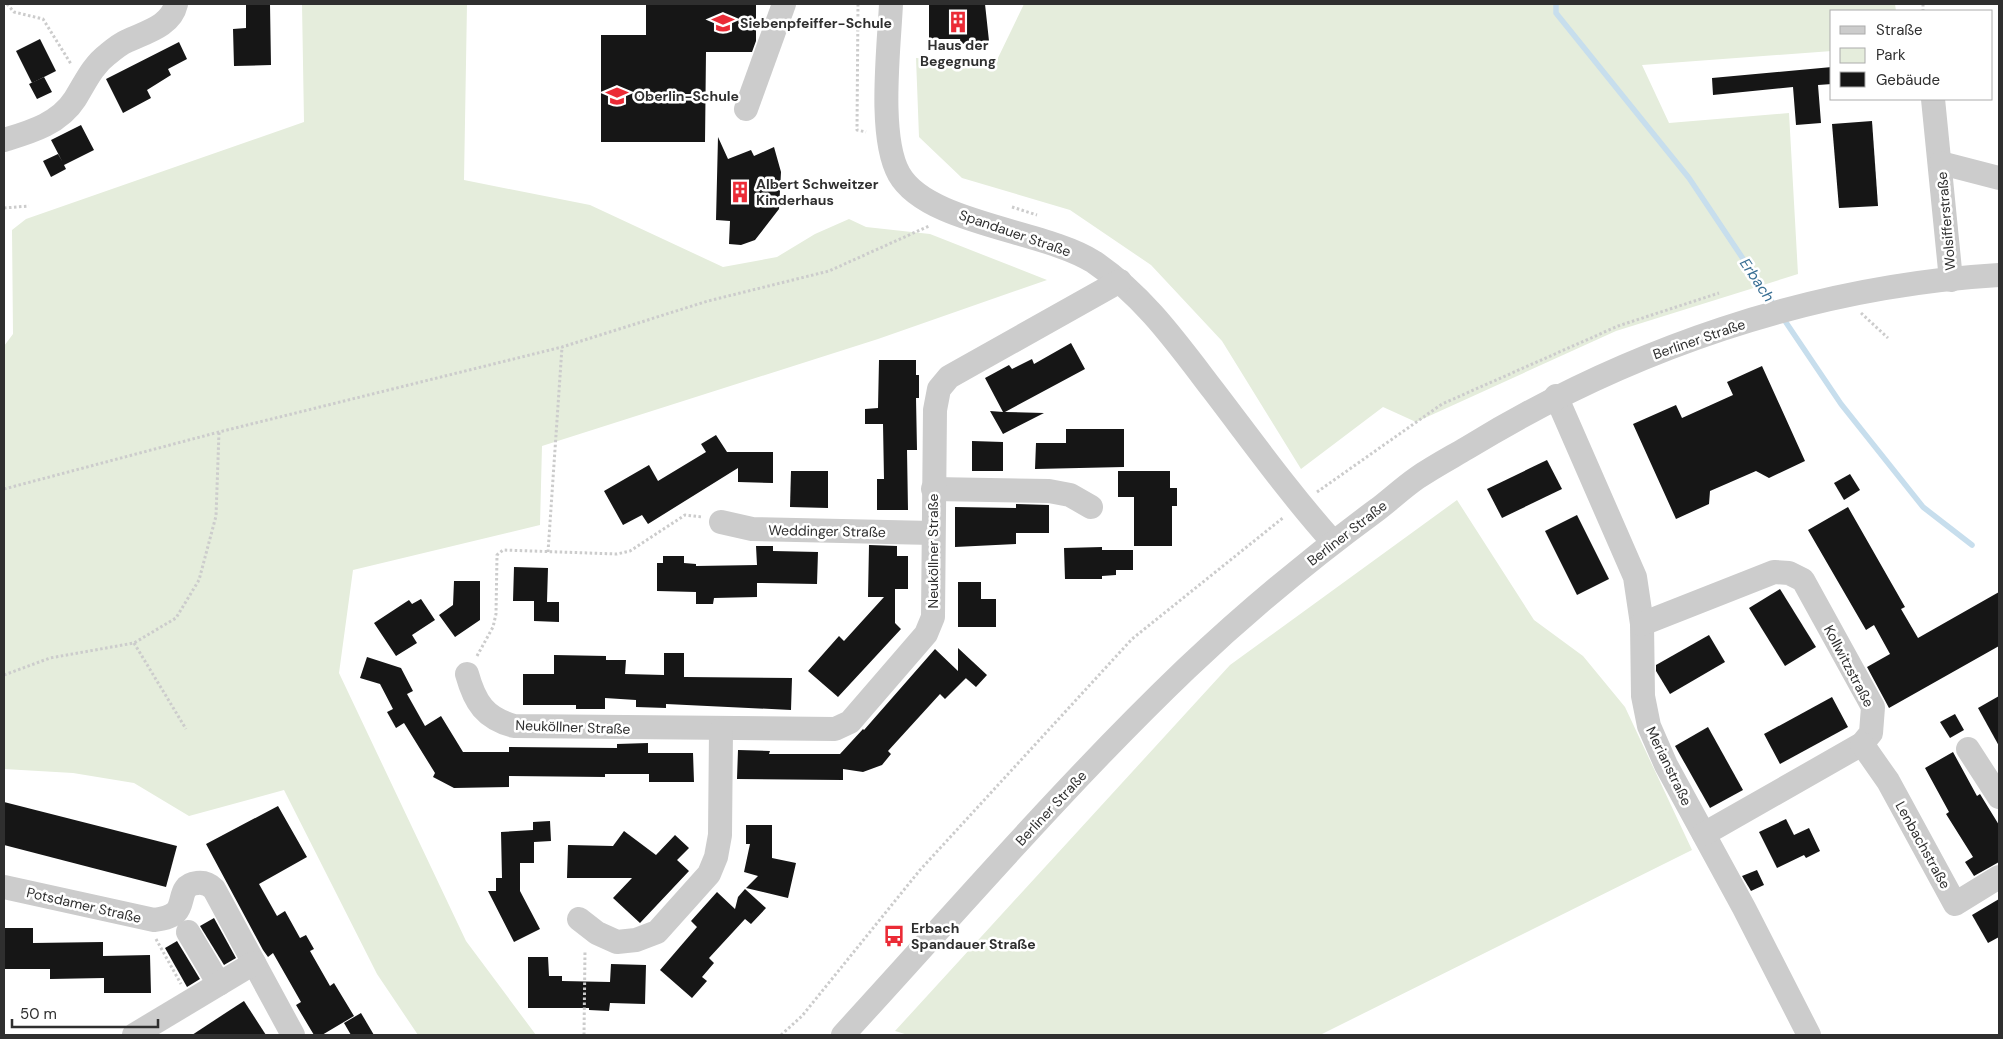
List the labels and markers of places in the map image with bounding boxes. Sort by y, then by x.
building icon: Haus der Begegnung [945,9,971,35]
school or university icon: Siebenpfeiffer-Schule [710,10,736,36]
place label: Siebenpfeiffer-Schule [740,14,892,32]
place label: Haus der Begegnung [920,36,996,70]
school or university icon: Oberlin-Schule [604,83,630,109]
place label: Oberlin-Schule [634,87,739,105]
place label: Albert Schweitzer Kinderhaus [756,175,879,209]
building icon: Albert Schweitzer Kinderhaus [727,179,753,205]
place label: Erbach Spandauer Straße [911,919,1036,953]
bus stop icon: Erbach Spandauer Straße [881,923,907,949]

